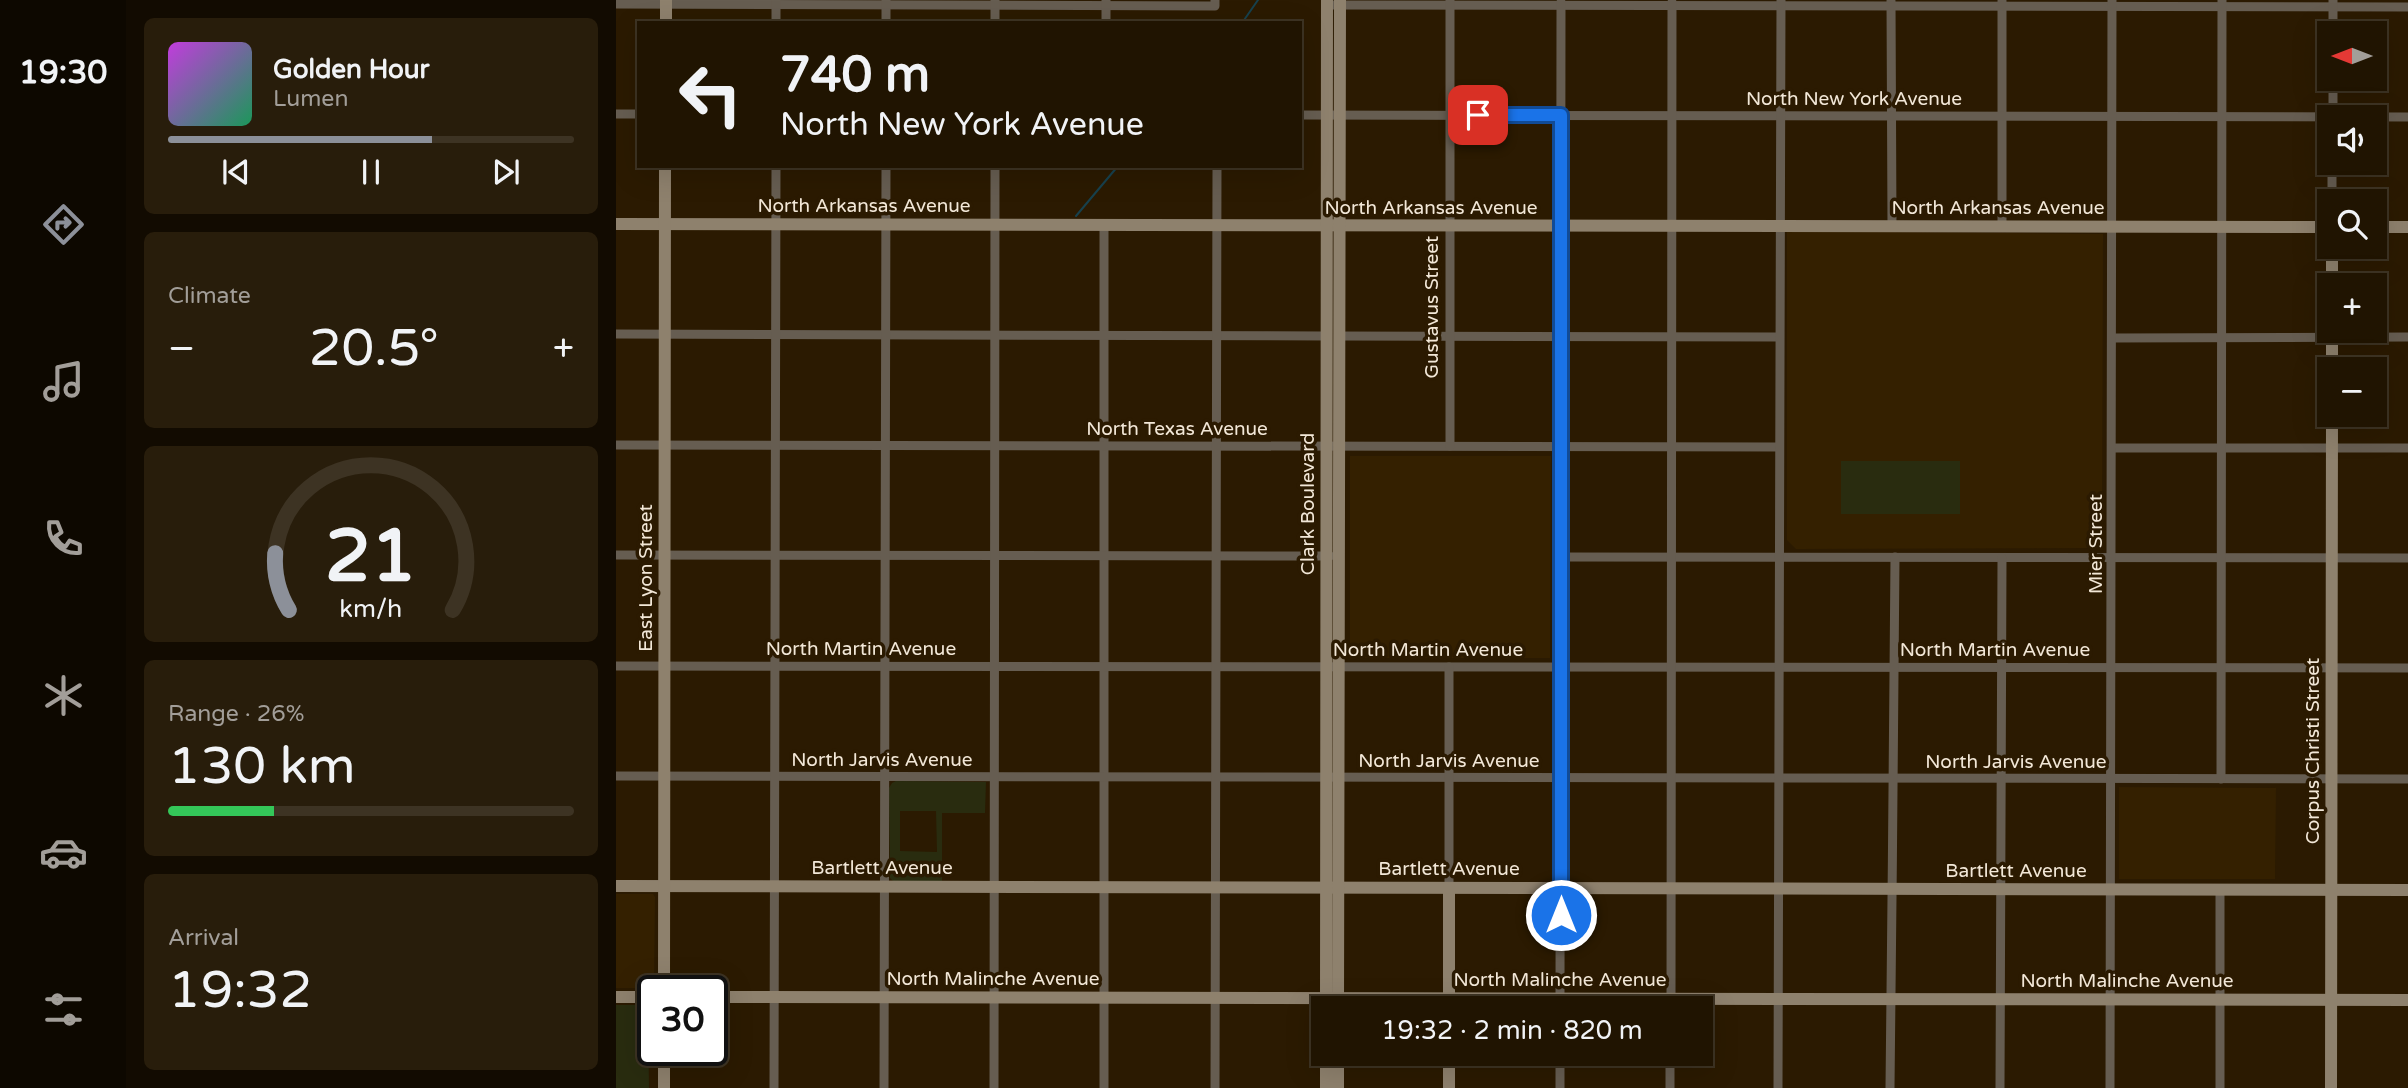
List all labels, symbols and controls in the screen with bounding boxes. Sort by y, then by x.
north arrow [2317,21,2387,91]
map controls [2317,21,2387,427]
text: 740 m [780,46,930,105]
icon: left [665,49,756,140]
text: 19:30 [19,54,107,92]
text: Golden Hour [273,54,430,85]
text: Lumen [273,85,348,113]
pin [1448,85,1508,145]
street label: North New York Avenue [1746,88,1962,110]
icon: arrive [1459,96,1497,134]
button: sound [2317,105,2387,175]
text: North New York Avenue [780,106,1144,144]
icon: previous [217,153,255,191]
icon: pause [352,153,390,191]
icon: next [487,153,525,191]
button: search [2317,189,2387,259]
street label: North Arkansas Avenue [757,195,971,217]
street label: North Arkansas Avenue [1324,197,1538,219]
street label: North Arkansas Avenue [1891,197,2105,219]
icon: directions [39,200,88,249]
street label: Gustavus Street [1421,236,1443,378]
button: + [2317,273,2387,343]
text: Climate [168,282,251,310]
text: 20.5° [309,317,439,380]
text: − [168,326,195,372]
text: + [553,326,574,372]
icon: music [39,357,88,406]
button: − [2317,357,2387,427]
street label: North Texas Avenue [1086,418,1268,440]
street label: Clark Boulevard [1297,433,1319,575]
street label: Mier Street [2085,494,2107,594]
street label: East Lyon Street [635,504,657,652]
text: 21 [325,513,417,601]
icon: phone [39,514,88,563]
text: km/h [340,594,402,624]
street label: North Martin Avenue [766,638,956,660]
street label: North Martin Avenue [1333,639,1523,661]
street label: North Martin Avenue [1900,639,2090,661]
street label: Corpus Christi Street [2302,658,2324,844]
icon: climate [39,671,88,720]
text: Range · 26% [168,700,304,728]
text: 130 km [168,735,356,798]
street label: North Jarvis Avenue [791,749,973,771]
street label: North Jarvis Avenue [1358,750,1540,772]
street label: North Jarvis Avenue [1925,751,2107,773]
icon: car [39,828,88,877]
street label: Bartlett Avenue [811,857,953,879]
street label: Bartlett Avenue [1378,858,1520,880]
street label: Bartlett Avenue [1945,860,2087,882]
position arrow [1524,878,1598,952]
text: Arrival [168,924,239,952]
text: 19:32 [168,959,312,1022]
street label: North Malinche Avenue [886,968,1100,990]
street label: North Malinche Avenue [1453,969,1667,991]
street label: North Malinche Avenue [2020,970,2234,992]
speed limit sign: 30 [637,975,728,1066]
icon: filters [39,985,88,1034]
text: 19:32 · 2 min · 820 m [1381,1015,1643,1046]

